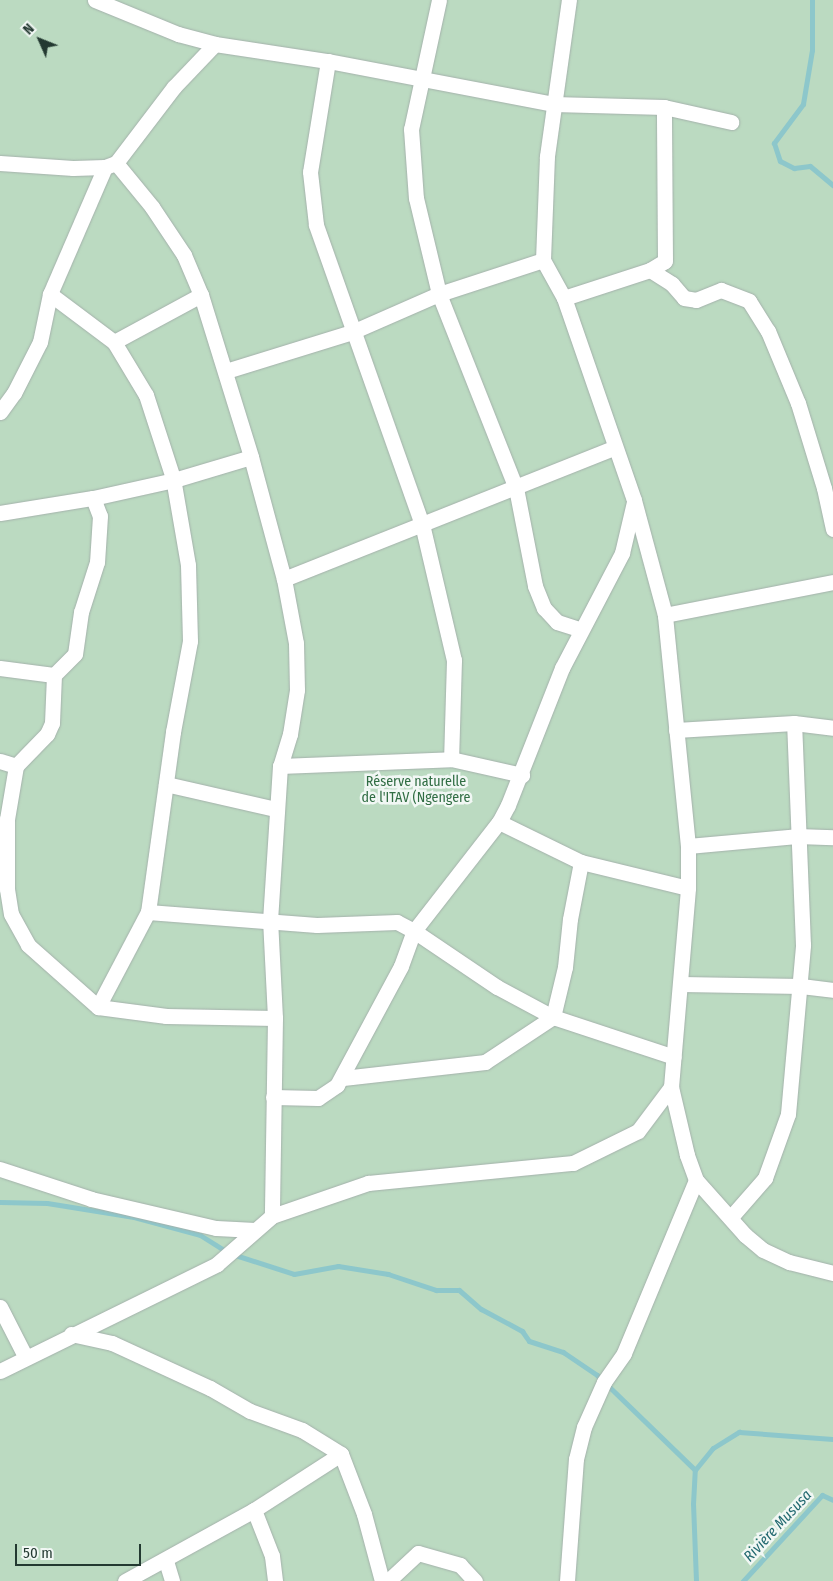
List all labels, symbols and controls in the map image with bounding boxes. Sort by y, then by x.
north arrow [15,15,65,65]
text: N [20,20,38,38]
park label: Réserve naturelle de l'ITAV (Ngengere [361,774,471,806]
water label: Rivière Mususa [740,1486,816,1566]
scale bar [18,1534,144,1566]
text: 50 m [23,1544,53,1562]

